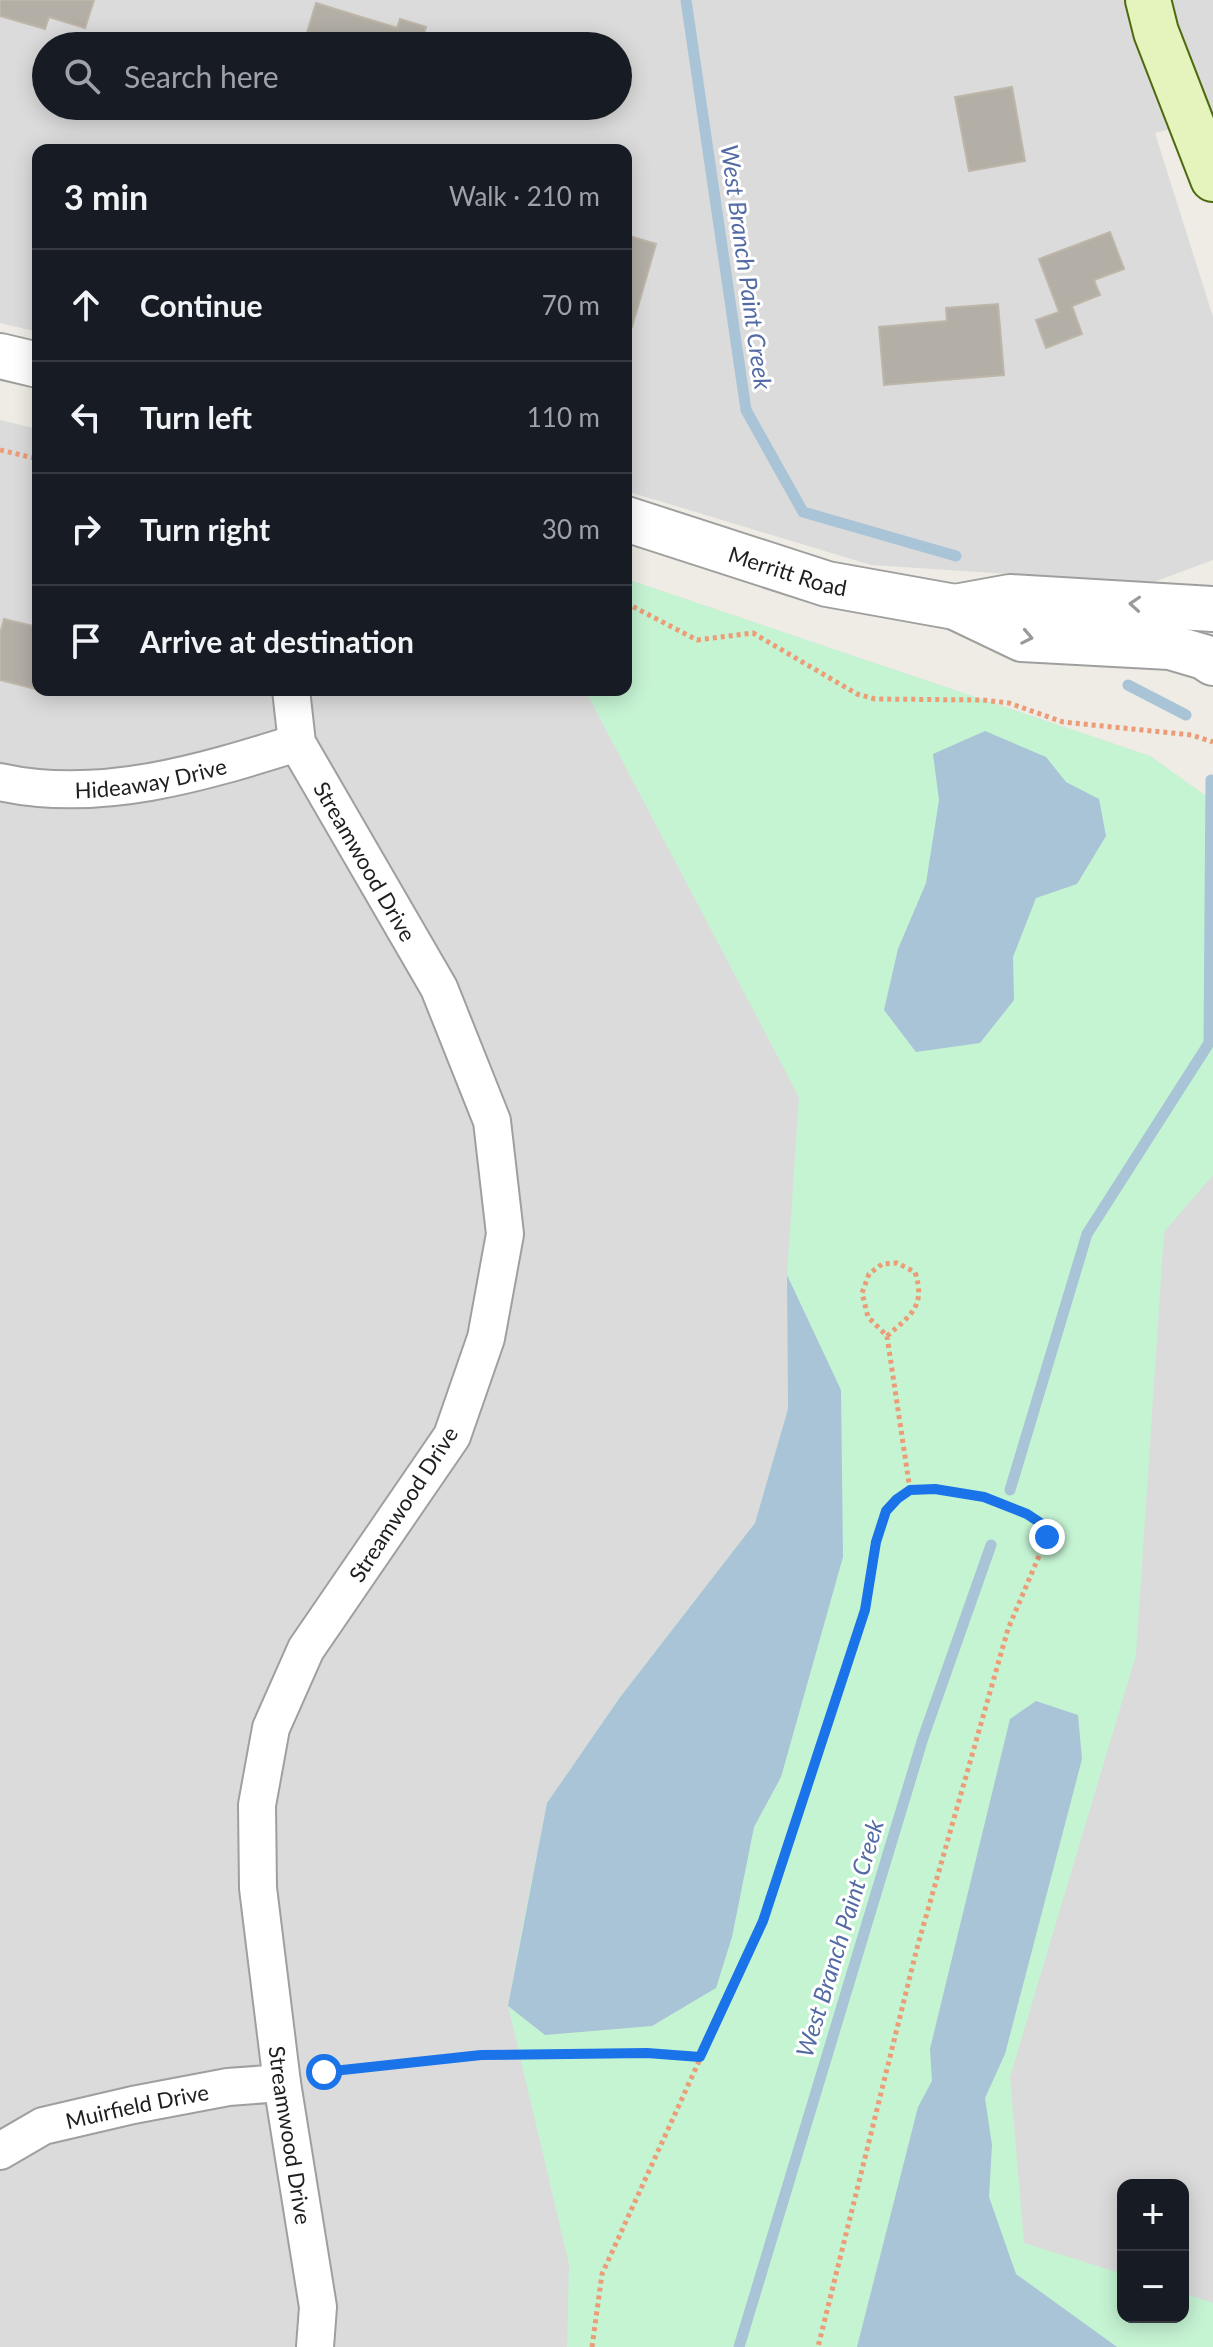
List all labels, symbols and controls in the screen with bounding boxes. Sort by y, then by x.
search box [32,32,632,120]
icon: search [60,54,104,98]
text: Search here [124,58,279,94]
water label: West Branch Paint Creek [715,143,779,392]
text: 3 min [64,176,148,217]
text: Walk · 210 m [449,180,600,212]
icon: ahead [64,283,108,327]
text: Continue [140,287,263,323]
text: 70 m [542,289,600,321]
icon: left [64,395,108,439]
text: Turn left [140,399,252,435]
text: 110 m [527,401,600,433]
icon: right [64,507,108,551]
text: Turn right [140,511,270,547]
text: 30 m [542,513,600,545]
street label: Merritt Road [725,540,849,601]
one-way arrow [1128,596,1141,613]
icon: arrive [64,619,108,663]
text: Arrive at destination [140,623,414,659]
one-way arrow [1020,628,1033,645]
street label: Hideaway Drive [74,751,229,803]
street label: Streamwood Drive [309,777,422,946]
street label: Streamwood Drive [343,1421,463,1587]
route end [1029,1519,1065,1555]
water label: West Branch Paint Creek [789,1815,889,2060]
street label: Streamwood Drive [264,2044,318,2226]
route start [306,2054,342,2090]
street label: Muirfield Drive [63,2077,211,2134]
map controls [1117,2179,1189,2323]
button: + [1117,2179,1189,2251]
button: − [1117,2251,1189,2323]

